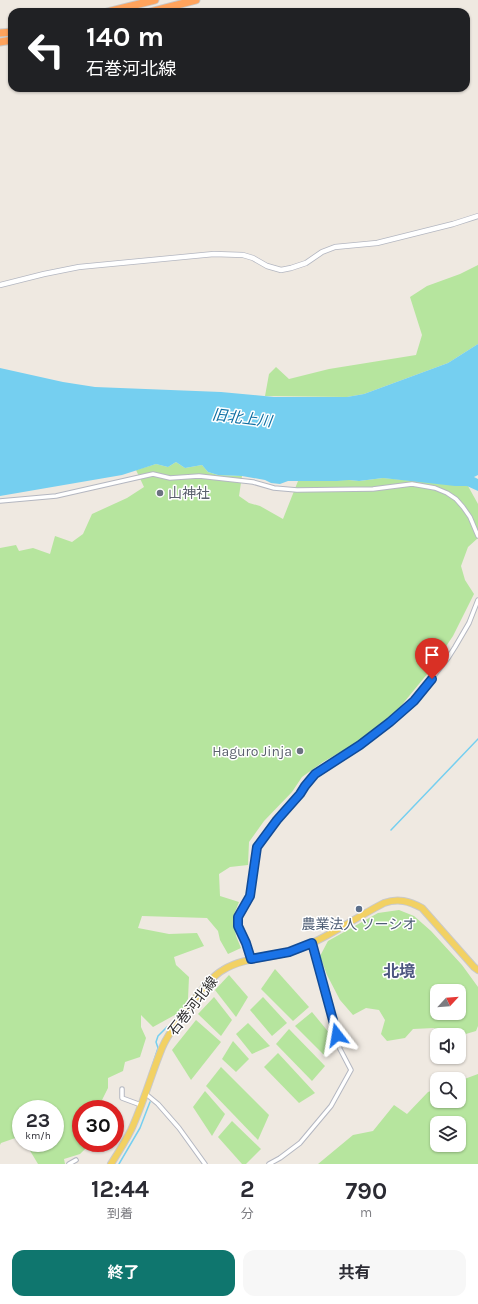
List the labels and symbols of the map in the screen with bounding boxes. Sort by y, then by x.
water label: 旧北上川 [211,405,275,431]
place label: 山神社 [168,485,210,502]
marker: 山神社 [155,488,165,498]
pin [415,638,449,679]
place label: Haguro Jinja [212,743,292,760]
marker: Haguro Jinja [295,746,305,756]
marker: 農業法人 ソーシオ [354,904,364,914]
place label: 農業法人 ソーシオ [301,916,417,933]
district label: 北境 [383,962,415,981]
street label: 石巻河北線 [165,973,221,1039]
north arrow [430,984,466,1020]
position arrow [316,1014,358,1056]
speed limit sign: 30 [72,1100,124,1152]

